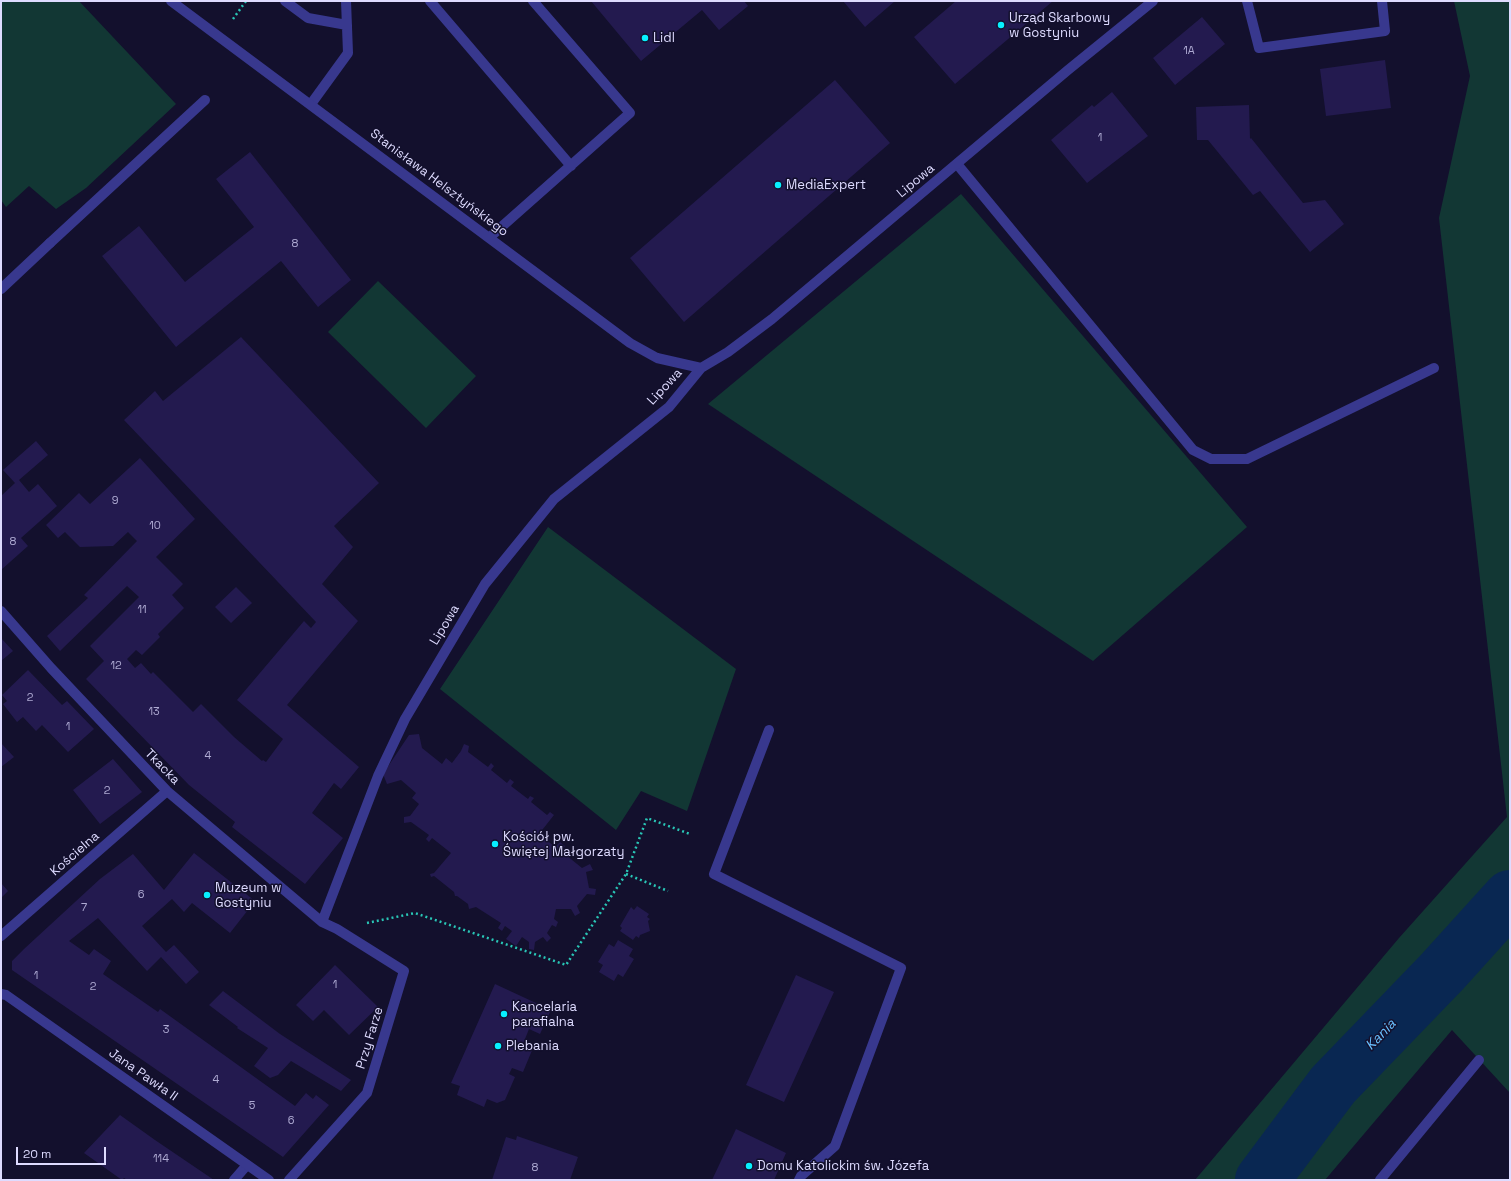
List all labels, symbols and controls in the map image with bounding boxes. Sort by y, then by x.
place label: Urząd Skarbowy w Gostyniu [1009,10,1110,41]
marker: Urząd Skarbowy w Gostyniu [996,20,1006,30]
place label: Lidl [653,30,675,46]
marker: Lidl [640,33,650,43]
house number: 1A [1183,44,1195,58]
street label: Stanisława Helsztyńskiego [367,126,511,240]
house number: 1 [1098,131,1102,145]
street label: Lipowa [894,161,938,201]
place label: MediaExpert [786,177,866,193]
marker: MediaExpert [773,180,783,190]
house number: 8 [292,237,298,251]
street label: Lipowa [644,365,686,409]
house number: 9 [112,494,118,508]
house number: 10 [149,519,161,533]
house number: 8 [10,535,16,549]
street label: Lipowa [427,602,463,648]
house number: 11 [137,603,147,617]
house number: 12 [110,659,122,673]
house number: 2 [27,691,33,705]
house number: 13 [148,705,160,719]
house number: 1 [66,720,70,734]
street label: Tkacka [141,746,183,788]
house number: 4 [205,749,211,763]
house number: 2 [104,784,110,798]
street label: Kościelna [47,828,103,880]
place label: Kościół pw. Świętej Małgorzaty [503,829,624,860]
marker: Kościół pw. Świętej Małgorzaty [490,839,500,849]
place label: Muzeum w Gostyniu [215,880,281,911]
house number: 6 [138,888,144,902]
marker: Muzeum w Gostyniu [202,890,212,900]
house number: 7 [81,901,87,915]
house number: 1 [34,969,38,983]
house number: 1 [333,978,337,992]
house number: 2 [90,980,96,994]
place label: Kancelaria parafialna [512,999,577,1030]
street label: Przy Farze [353,1005,387,1071]
marker: Kancelaria parafialna [499,1009,509,1019]
water label: Kania [1362,1016,1400,1054]
house number: 3 [163,1023,169,1037]
place label: Plebania [506,1038,559,1054]
marker: Plebania [493,1041,503,1051]
street label: Jana Pawła II [105,1045,181,1105]
house number: 4 [213,1073,219,1087]
house number: 5 [249,1099,255,1113]
house number: 6 [288,1114,294,1128]
scale bar [18,1139,108,1165]
text: 20 m [23,1146,51,1162]
house number: 114 [153,1152,169,1166]
place label: Domu Katolickim św. Józefa [757,1158,929,1174]
house number: 8 [532,1161,538,1175]
marker: Domu Katolickim św. Józefa [744,1161,754,1171]

